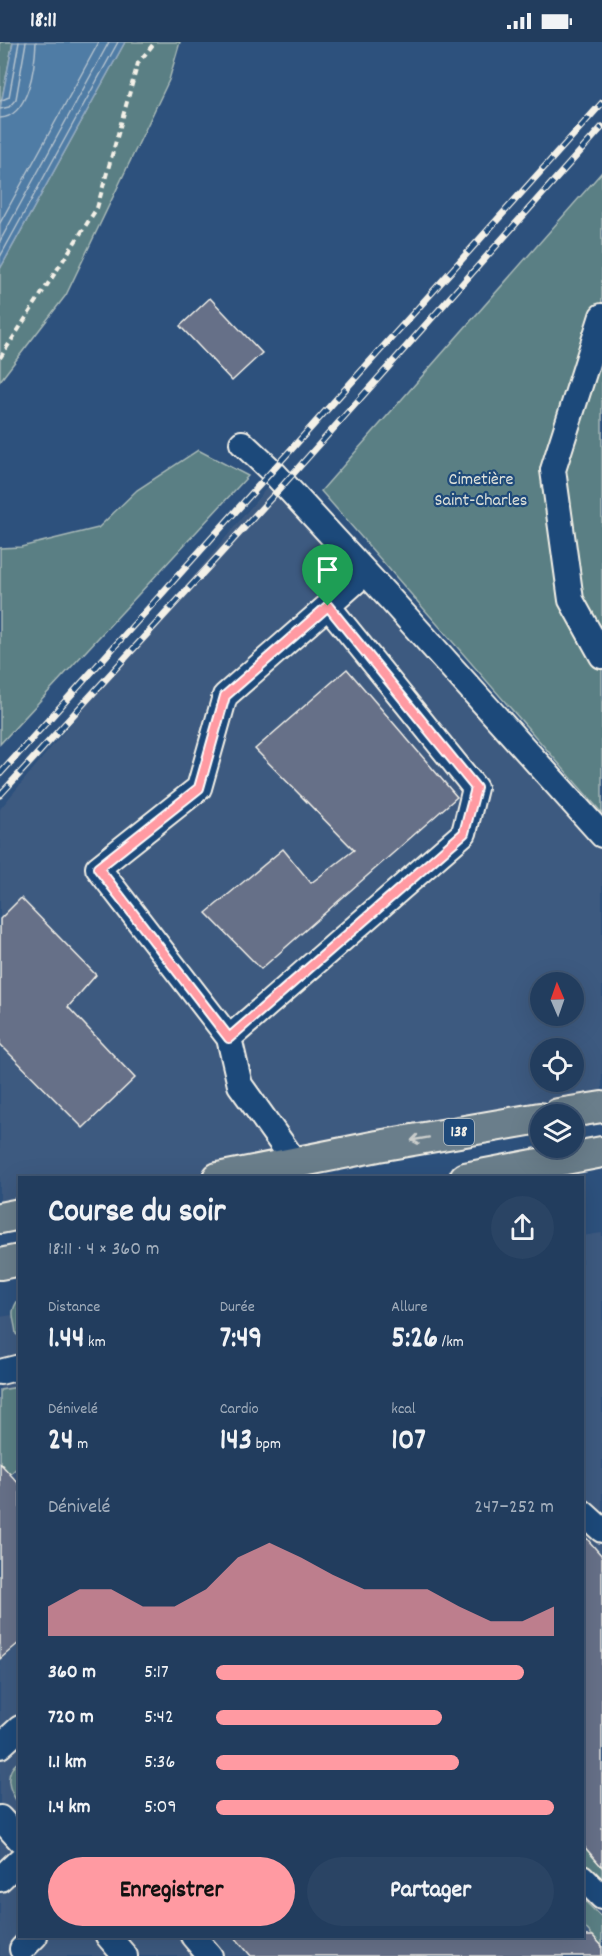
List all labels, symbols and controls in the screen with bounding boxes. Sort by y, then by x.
text: 18:11 [30,6,57,37]
park label: Cimetière Saint-Charles [435,468,527,514]
pin [302,544,353,606]
icon: arrive [311,553,344,586]
north arrow [530,972,584,1026]
map controls [530,972,584,1158]
button: locate [530,1038,584,1092]
button: layers [530,1104,584,1158]
road number: 138 [444,1119,474,1145]
one-way arrow [411,1133,431,1144]
text: Course du soir [48,1190,226,1237]
button: share [491,1196,554,1259]
text: 18:11 · 4 × 360 m [48,1236,159,1264]
text: Distance [48,1296,100,1319]
text: Durée [220,1296,255,1319]
text: Allure [391,1296,428,1319]
text: 1.44 [48,1319,84,1362]
text: 7:49 [220,1319,262,1362]
text: 5:26 [391,1319,438,1362]
text: km [84,1331,106,1354]
text: /km [438,1331,464,1354]
text: Dénivelé [48,1398,98,1421]
text: Cardio [220,1398,259,1421]
text: kcal [391,1398,416,1421]
text: 24 [48,1421,74,1464]
text: 143 [220,1421,252,1464]
text: 107 [391,1421,426,1464]
text: m [74,1433,88,1456]
text: bpm [252,1433,281,1456]
text: Dénivelé [48,1494,110,1522]
text: 247–252 m [474,1494,554,1522]
text: 360 m [48,1659,96,1687]
text: 5:17 [144,1659,169,1687]
text: 720 m [48,1704,94,1732]
text: 5:42 [144,1704,174,1732]
text: 1.1 km [48,1749,87,1777]
text: 5:36 [144,1749,175,1777]
text: 1.4 km [48,1794,91,1822]
text: 5:09 [144,1794,177,1822]
button: Enregistrer [48,1857,295,1926]
button: Partager [307,1857,554,1926]

